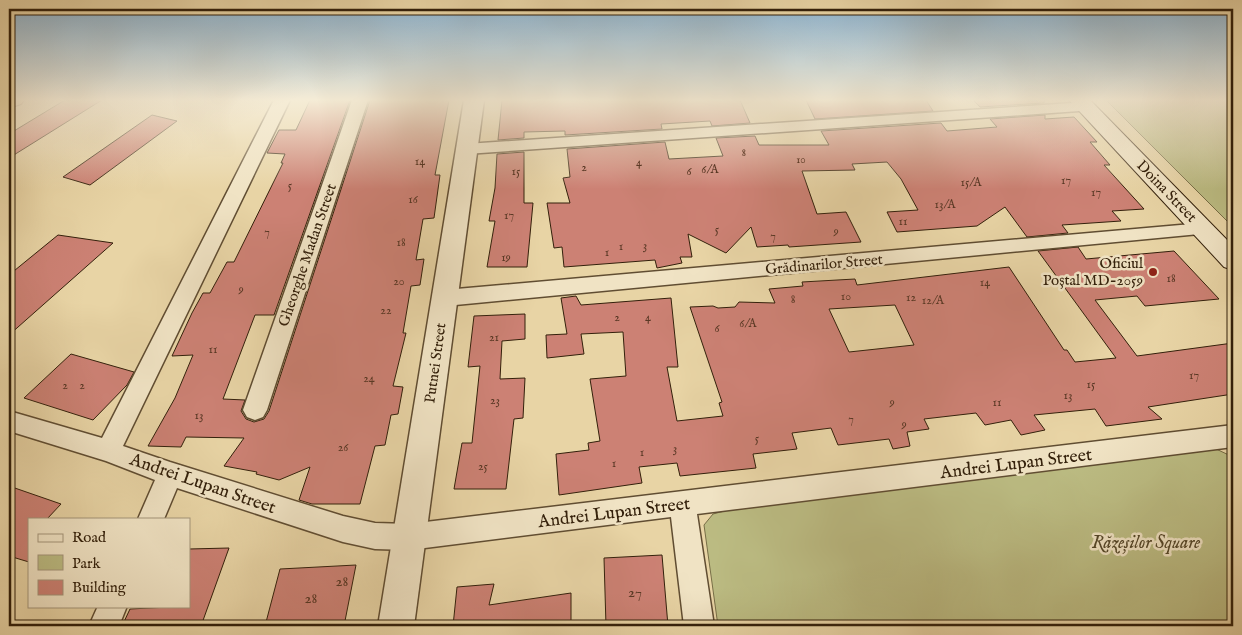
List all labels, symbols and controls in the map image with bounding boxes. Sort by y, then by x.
house number: 8 [742,146,746,160]
house number: 10 [796,153,806,167]
house number: 14 [415,154,425,169]
house number: 4 [636,155,642,170]
street label: Doina Street [1132,156,1201,226]
house number: 2 [581,160,587,175]
house number: 6/A [701,162,720,177]
house number: 15 [512,164,521,179]
house number: 6 [686,164,692,179]
house number: 17 [1061,173,1071,188]
house number: 15/A [960,175,982,190]
house number: 5 [288,178,293,193]
street label: Gheorghe Madan Street [274,181,341,329]
house number: 17 [1091,185,1101,200]
house number: 16 [408,192,419,207]
house number: 13/A [934,197,956,212]
house number: 17 [504,208,514,223]
house number: 11 [899,214,907,229]
house number: 5 [715,222,720,237]
house number: 9 [832,224,839,239]
house number: 7 [264,225,270,240]
house number: 7 [770,229,776,244]
house number: 18 [396,235,406,250]
house number: 3 [643,238,647,253]
house number: 1 [619,239,623,254]
house number: 1 [605,245,609,260]
house number: 19 [501,250,511,265]
street label: Grădinarilor Street [764,250,884,279]
place label: Oficiul Poștal MD-2059 [1043,254,1144,290]
marker: Oficiul Poștal MD-2059 [1147,266,1159,278]
house number: 18 [1166,271,1176,286]
house number: 20 [393,274,405,289]
house number: 14 [980,275,990,290]
house number: 9 [237,282,244,297]
house number: 10 [841,289,851,304]
house number: 12 [906,290,916,305]
house number: 8 [791,292,796,307]
house number: 12/A [922,293,945,308]
house number: 22 [380,303,392,318]
house number: 2 [614,310,620,325]
house number: 4 [645,310,651,325]
house number: 6/A [739,316,758,331]
house number: 6 [714,321,720,336]
street label: Putnei Street [420,322,451,405]
house number: 21 [489,330,499,345]
house number: 11 [209,342,217,357]
house number: 17 [1189,368,1199,383]
house number: 24 [363,371,375,386]
house number: 15 [1087,377,1096,392]
house number: 2 [62,378,68,393]
house number: 2 [79,378,85,393]
house number: 13 [1064,388,1072,403]
house number: 23 [490,393,500,408]
house number: 9 [888,395,895,410]
house number: 11 [993,395,1001,410]
house number: 13 [195,408,203,423]
house number: 7 [848,412,854,427]
house number: 9 [900,417,907,432]
house number: 5 [755,431,760,446]
house number: 26 [338,440,349,455]
house number: 3 [673,441,677,456]
street label: Andrei Lupan Street [938,444,1093,485]
house number: 1 [640,445,644,460]
street label: Andrei Lupan Street [126,448,279,520]
house number: 1 [612,456,616,471]
house number: 25 [478,459,489,474]
street label: Andrei Lupan Street [536,493,691,534]
legend [28,518,190,608]
text: Road [72,528,107,547]
park label: Răzeșilor Square [1092,532,1200,555]
text: Park [72,554,102,573]
house number: 28 [336,572,349,591]
text: Building [72,578,127,597]
house number: 27 [628,583,642,602]
house number: 28 [305,589,318,608]

